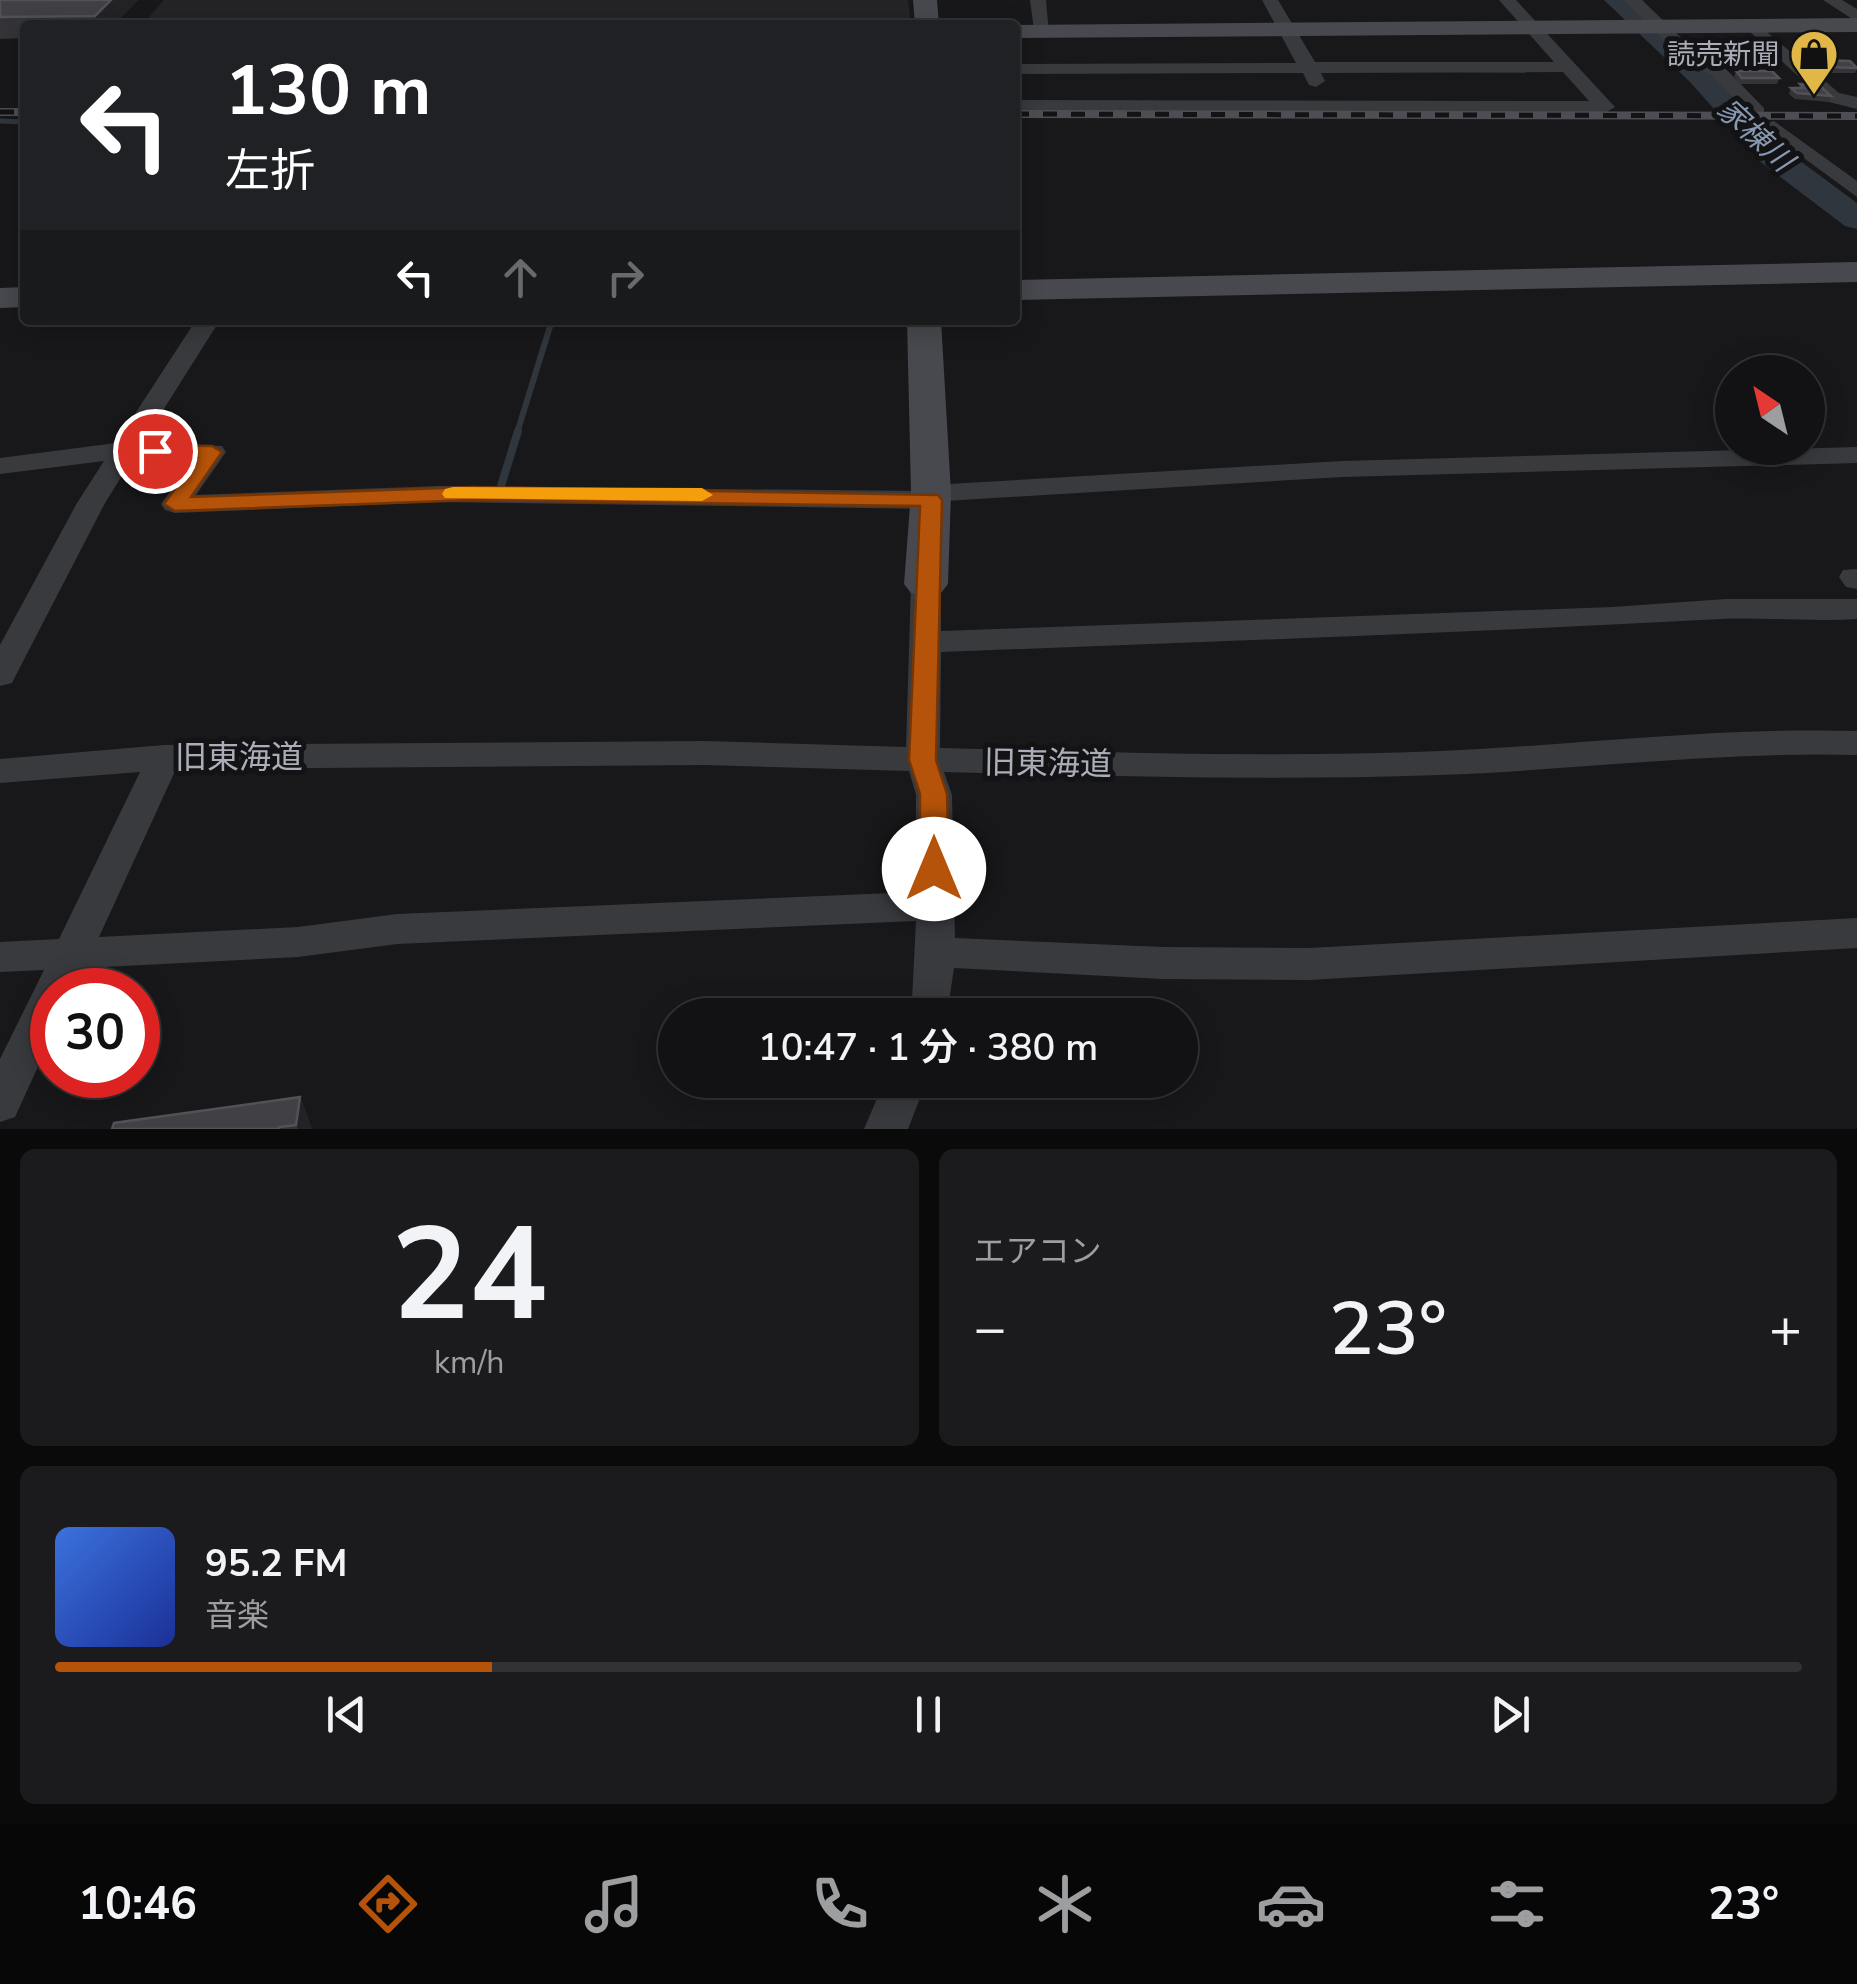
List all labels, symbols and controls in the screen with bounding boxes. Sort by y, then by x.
shop icon: 読売新聞 [1788,28,1840,96]
place label: 読売新聞 [1667,36,1779,74]
text: 130 m [225,43,431,139]
icon: left [60,60,190,190]
water label: 家棟川 [1708,90,1804,183]
text: 左折 [225,141,315,202]
icon: left [388,250,443,305]
icon: ahead [493,250,548,305]
icon: right [598,250,653,305]
north arrow [1715,355,1825,465]
map controls [1715,355,1825,465]
pin [113,409,198,494]
icon: arrive [128,424,183,479]
street label: 旧東海道 [175,736,303,779]
street label: 旧東海道 [984,741,1112,786]
position arrow [882,817,986,921]
speed limit sign: 30 [30,968,160,1098]
text: 10:47 · 1 分 · 380 m [758,1022,1098,1073]
text: 24 [391,1187,547,1364]
text: エアコン [974,1230,1102,1273]
text: 23° [1329,1278,1447,1380]
text: − [974,1291,1007,1366]
text: + [1769,1291,1802,1366]
text: km/h [434,1341,505,1384]
text: 95.2 FM [205,1538,347,1589]
text: 音楽 [205,1594,269,1637]
icon: previous [319,1687,374,1742]
icon: pause [901,1687,956,1742]
icon: next [1483,1687,1538,1742]
icon: directions [353,1869,423,1939]
icon: music [579,1869,649,1939]
icon: phone [805,1869,875,1939]
icon: climate [1030,1869,1100,1939]
icon: car [1256,1869,1326,1939]
icon: filters [1482,1869,1552,1939]
text: 10:46 [78,1874,197,1935]
text: 23° [1708,1874,1779,1935]

